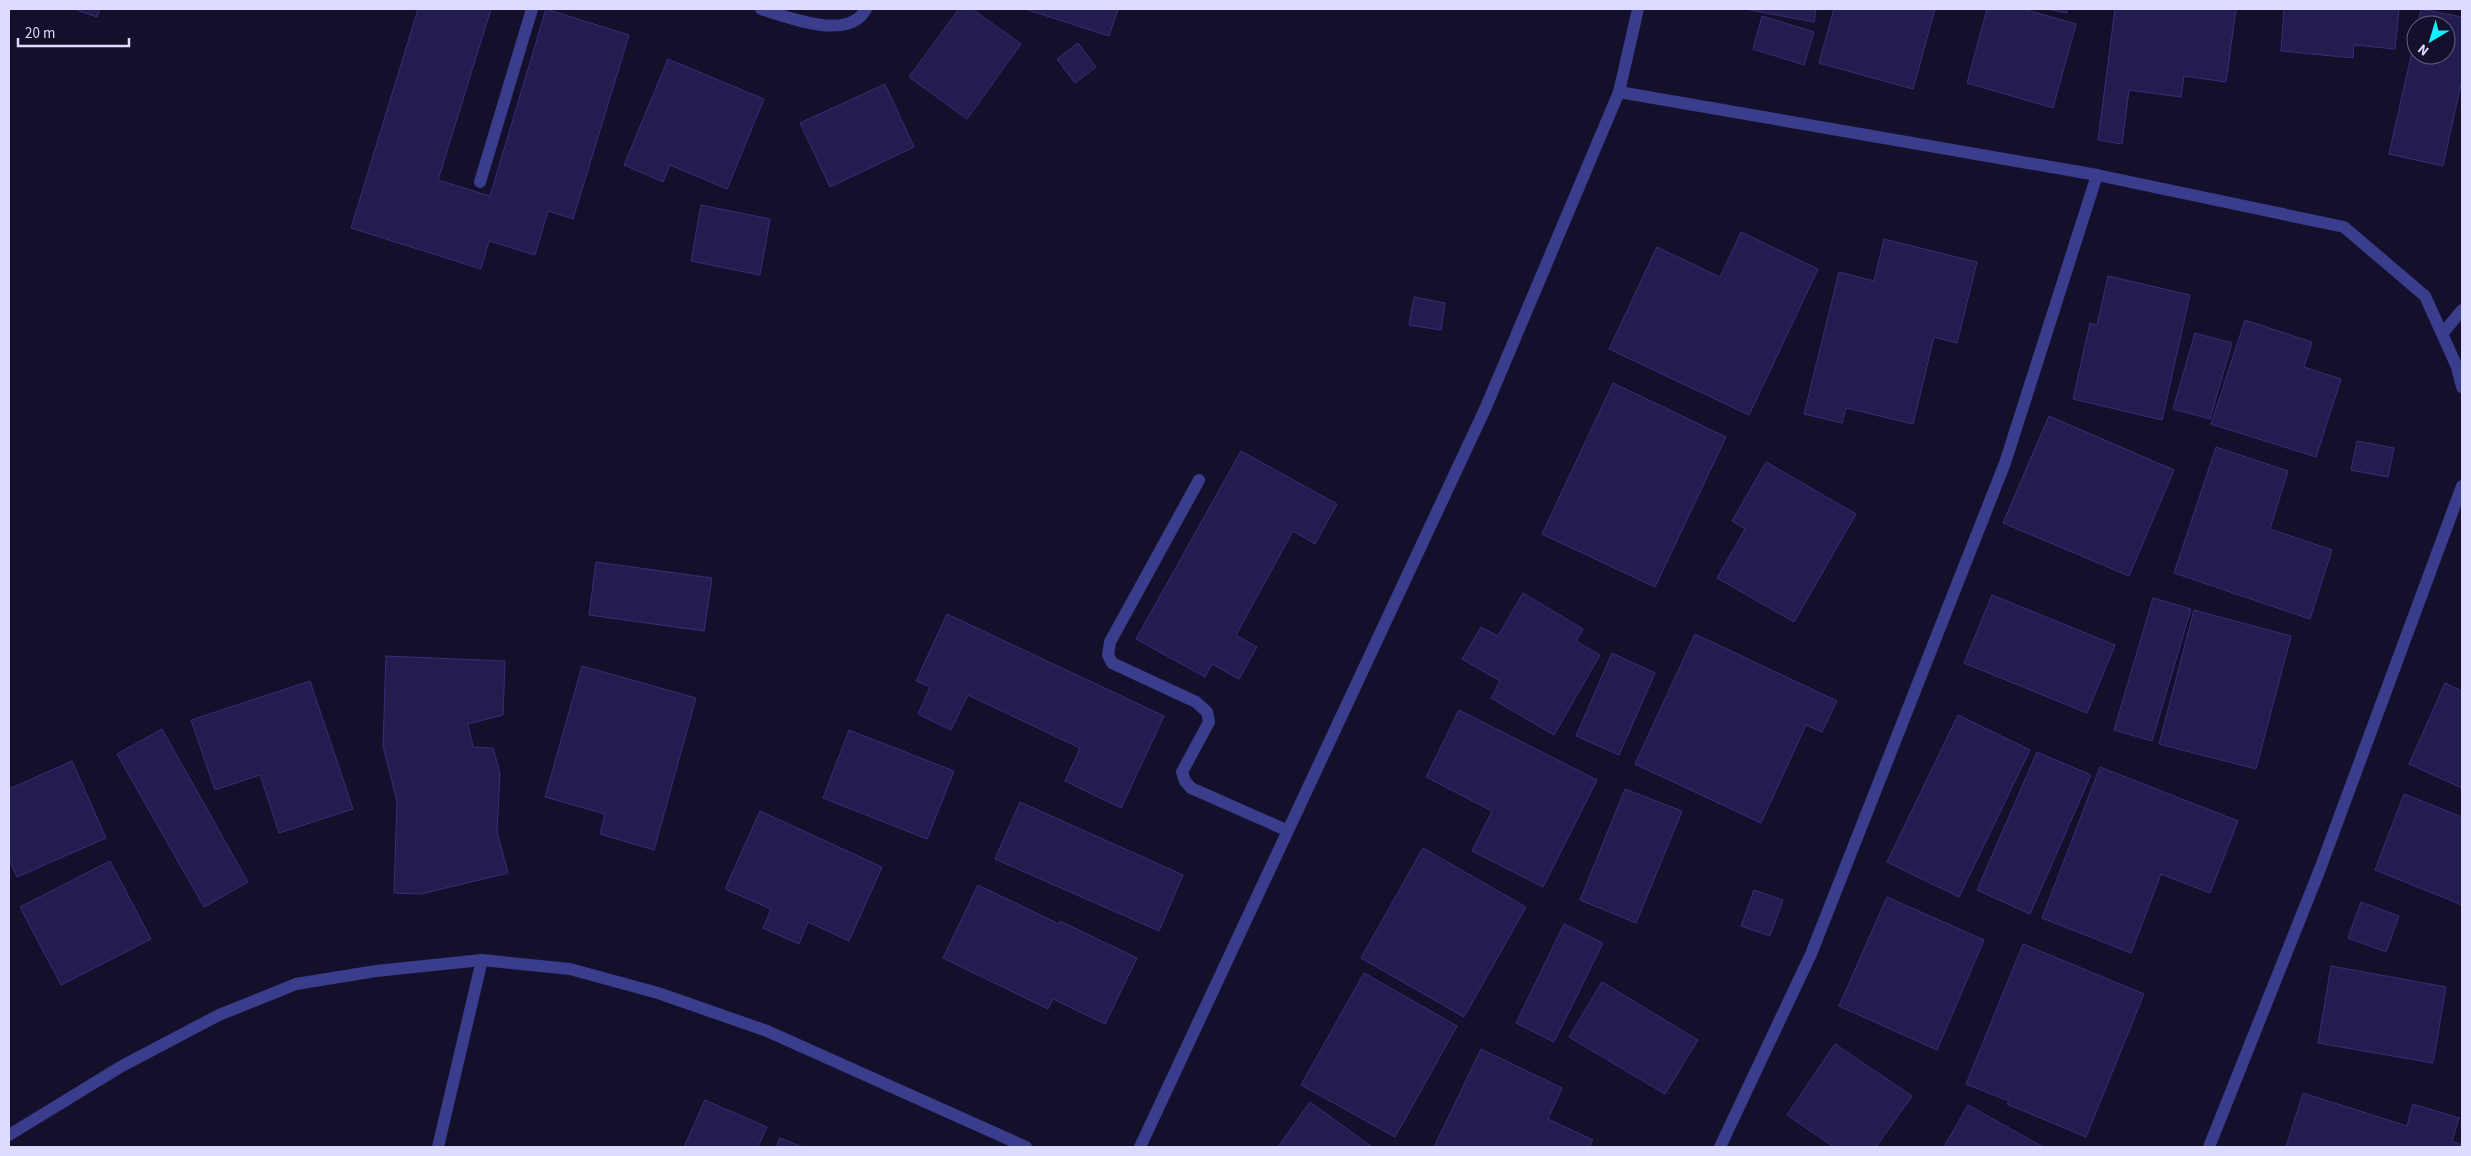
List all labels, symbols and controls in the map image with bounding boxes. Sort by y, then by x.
scale bar [18,15,129,47]
north arrow [2406,15,2456,65]
text: 20 m [25,23,55,44]
text: N [2414,39,2433,60]

